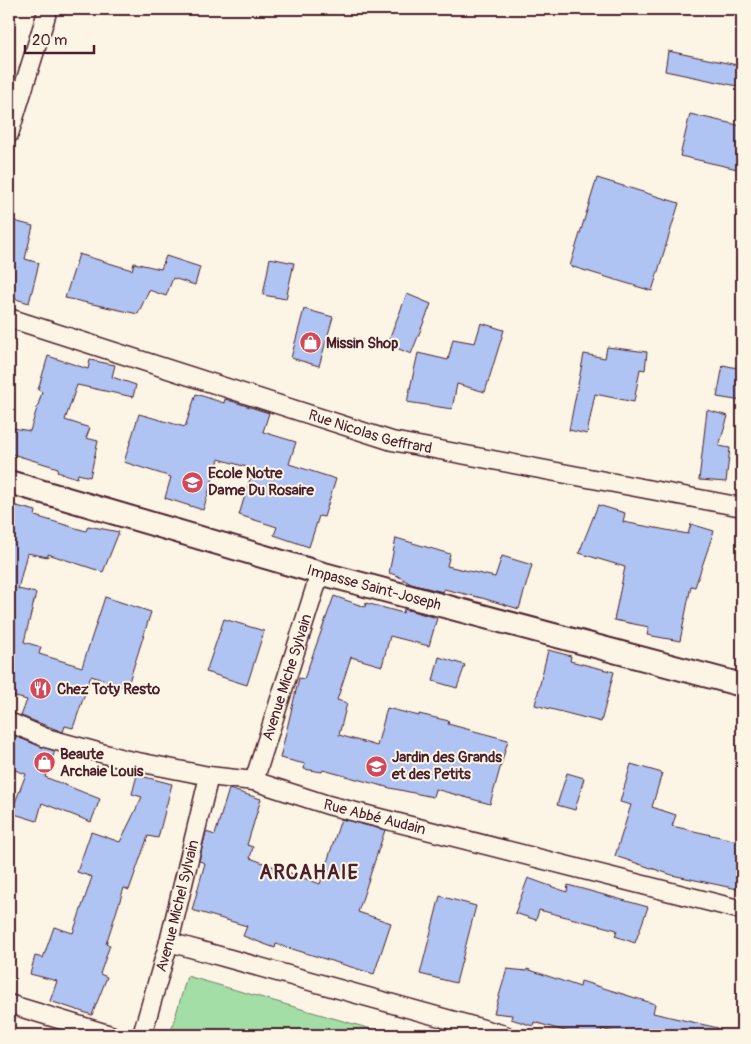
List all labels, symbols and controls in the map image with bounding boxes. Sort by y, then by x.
scale bar [25,22,94,54]
text: 20 m [32,31,67,50]
shop icon: Missin Shop [298,331,322,355]
place label: Missin Shop [326,334,398,353]
street label: Rue Nicolas Geffrard [306,406,434,458]
place label: Ecole Notre Dame Du Rosaire [208,464,314,500]
school or university icon: Ecole Notre Dame Du Rosaire [180,470,204,494]
street label: Impasse Saint-Joseph [305,561,443,615]
street label: Avenue Miche Sylvain [258,612,316,743]
restaurant icon: Chez Toty Resto [29,677,53,701]
place label: Chez Toty Resto [57,680,160,699]
place label: Beaute Archaie Louis [60,745,144,781]
place label: Jardin des Grands et des Petits [391,748,502,784]
shop icon: Beaute Archaie Louis [32,751,56,775]
school or university icon: Jardin des Grands et des Petits [364,754,388,778]
street label: Rue Abbé Audain [321,795,428,839]
street label: Avenue Michel Sylvain [152,838,203,974]
district label: ARCAHAIE [259,860,359,885]

